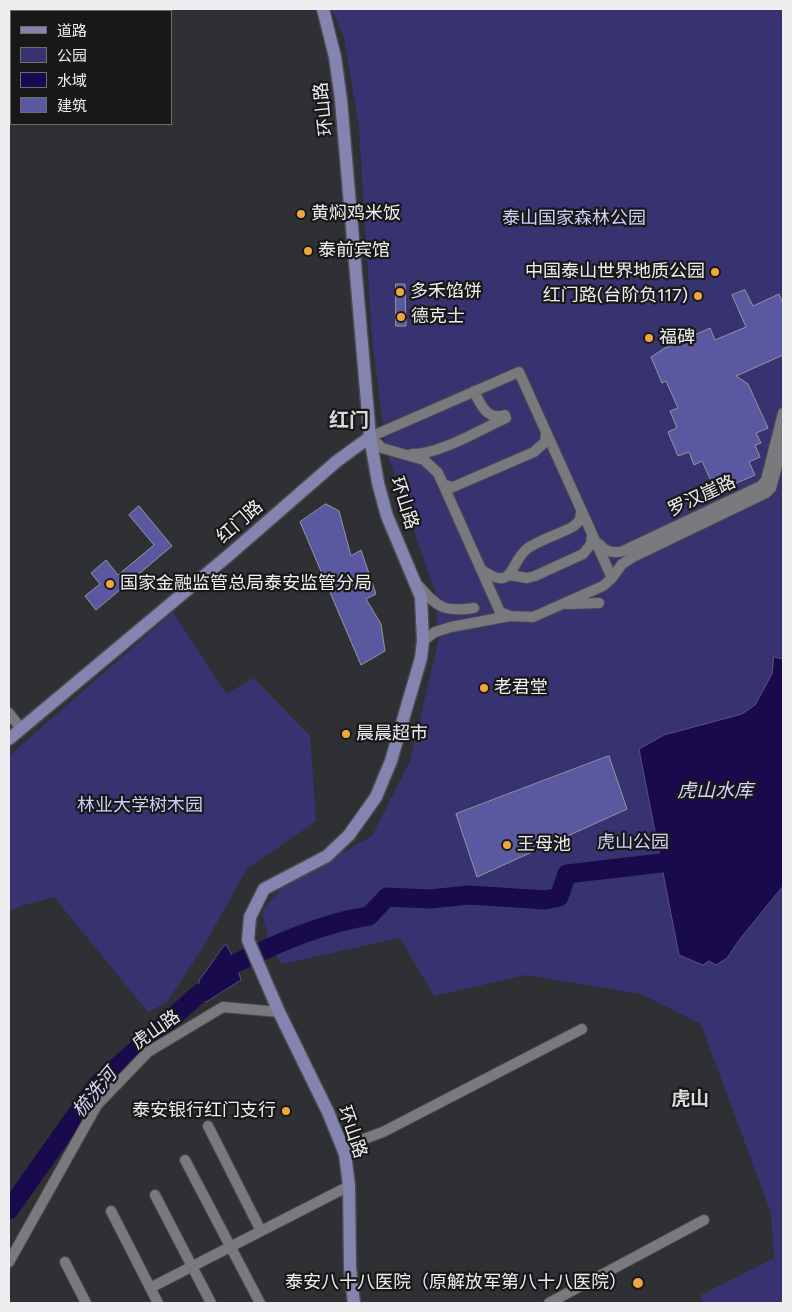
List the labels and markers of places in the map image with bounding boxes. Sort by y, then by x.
place label: 黄焖鸡米饭 [311,203,401,225]
marker: 黄焖鸡米饭 [295,208,307,220]
place label: 泰前宾馆 [318,240,390,262]
marker: 泰前宾馆 [302,245,314,257]
place label: 中国泰山世界地质公园 [525,261,705,283]
marker: 中国泰山世界地质公园 [709,266,721,278]
place label: 多禾馅饼 [410,281,482,303]
place label: 红门路(台阶负117) [543,285,688,307]
marker: 多禾馅饼 [394,286,406,298]
marker: 红门路(台阶负117) [692,290,704,302]
place label: 德克士 [411,306,465,328]
marker: 德克士 [395,311,407,323]
place label: 福碑 [659,327,695,349]
marker: 福碑 [643,332,655,344]
place label: 国家金融监管总局泰安监管分局 [120,573,372,595]
marker: 国家金融监管总局泰安监管分局 [104,578,116,590]
place label: 老君堂 [494,677,548,699]
marker: 老君堂 [478,682,490,694]
place label: 晨晨超市 [356,723,428,745]
marker: 晨晨超市 [340,728,352,740]
place label: 王母池 [517,834,571,856]
marker: 王母池 [501,839,513,851]
place label: 泰安银行红门支行 [132,1100,276,1122]
marker: 泰安银行红门支行 [280,1105,292,1117]
place label: 泰安八十八医院（原解放军第八十八医院） [285,1272,627,1294]
marker: 泰安八十八医院（原解放军第八十八医院） [631,1276,645,1290]

